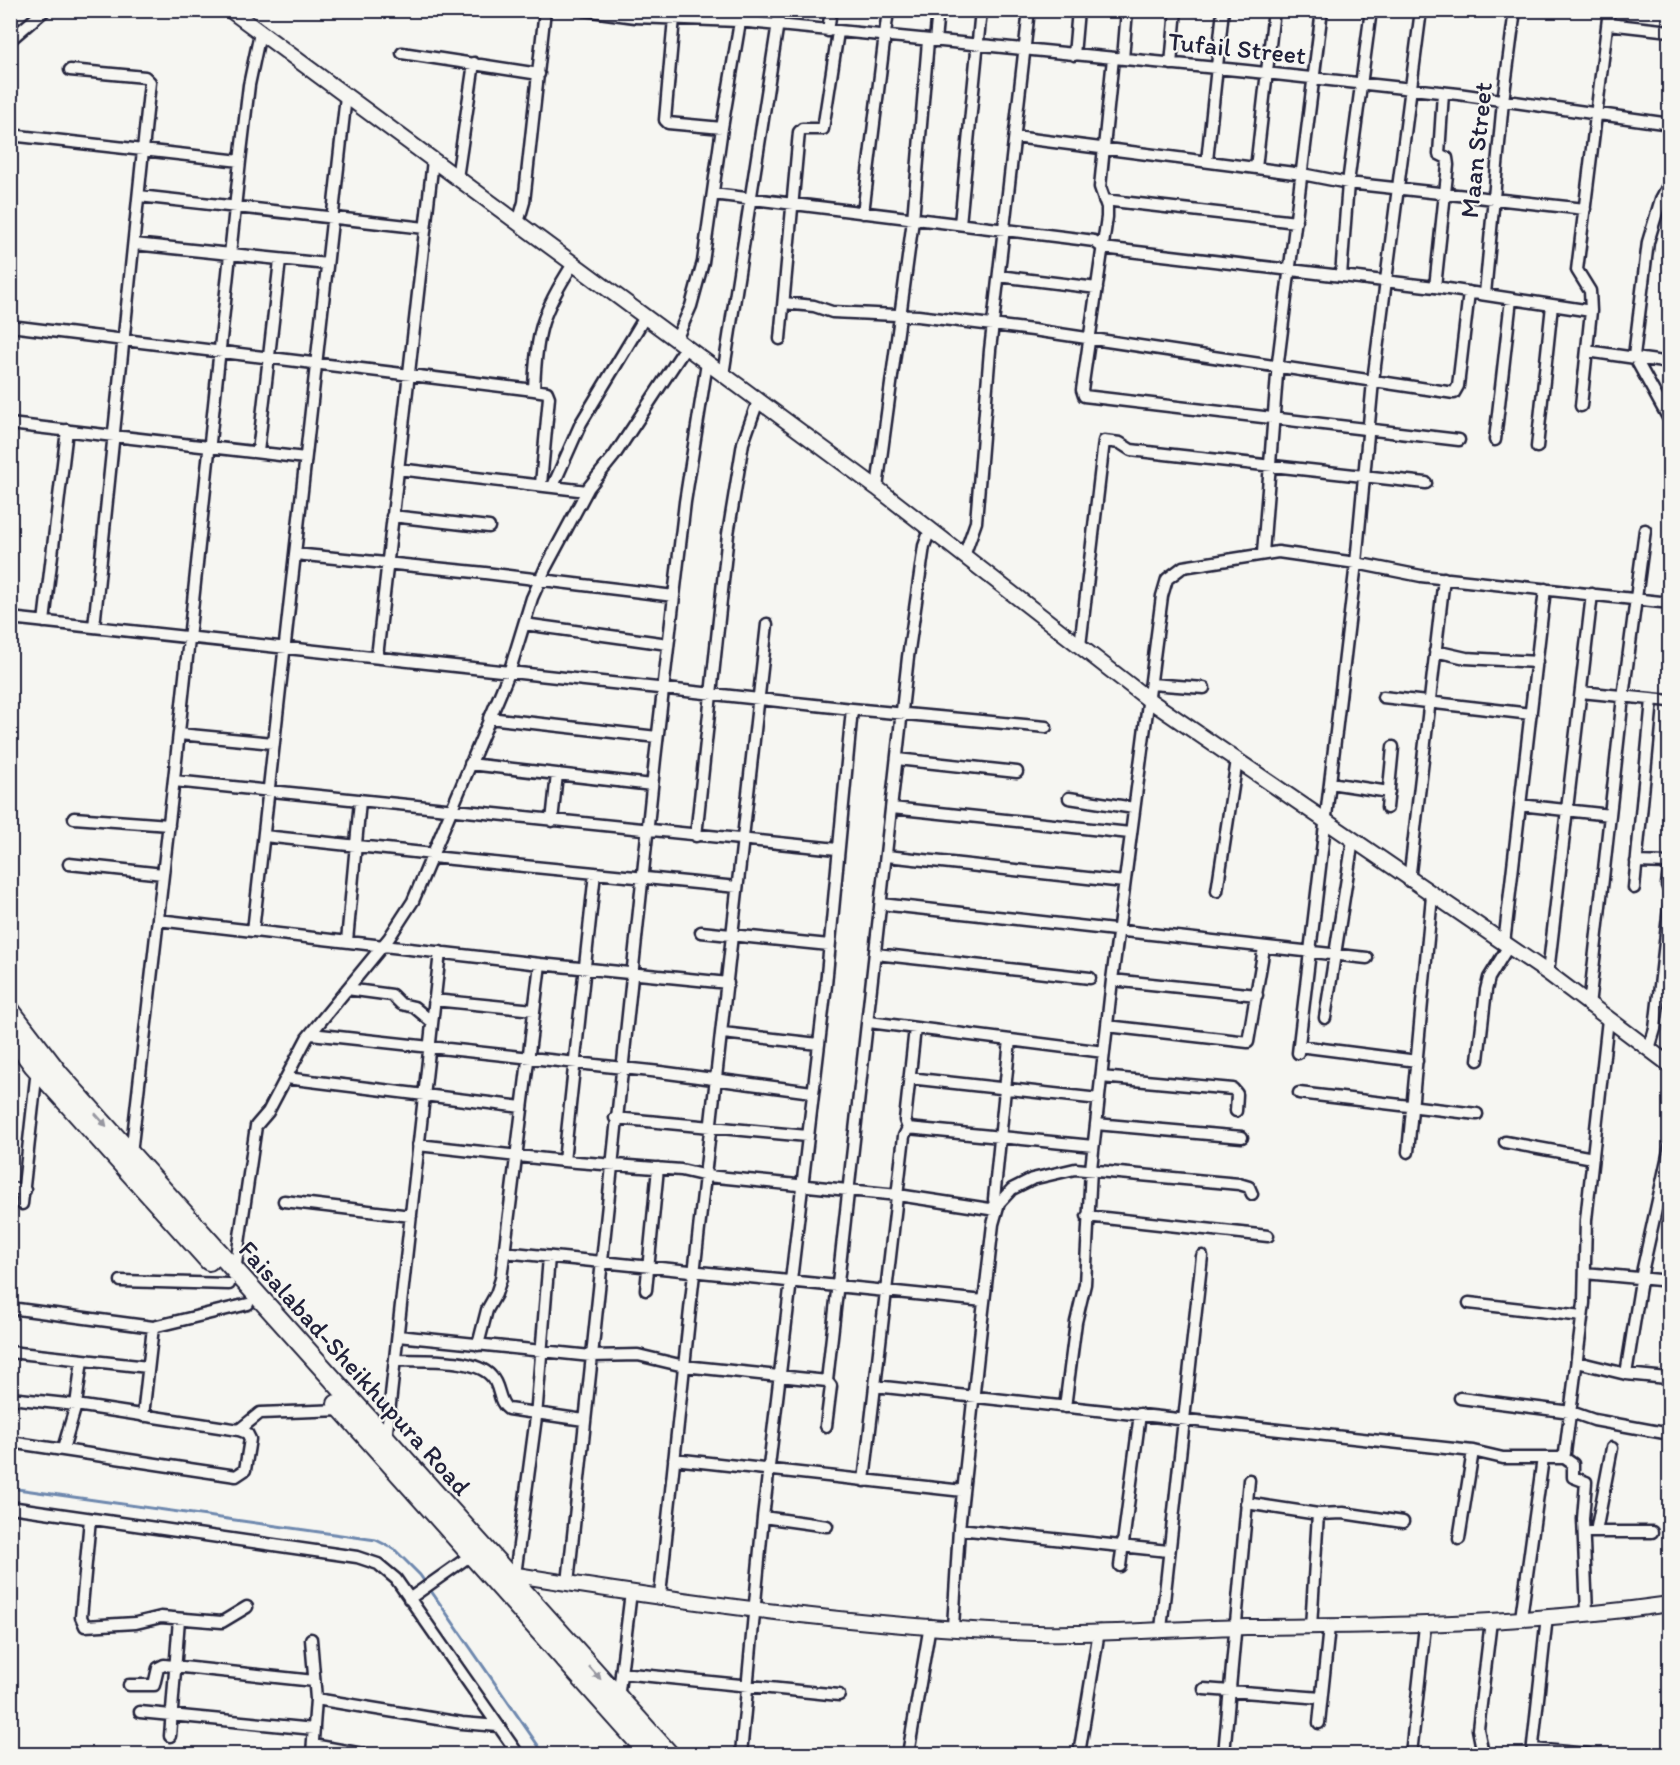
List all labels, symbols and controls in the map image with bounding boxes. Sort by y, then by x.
street label: Tufail Street [1166,25,1308,71]
street label: Maan Street [1453,80,1499,220]
one-way arrow [94,1112,107,1127]
street label: Faisalabad-Sheikhupura Road [232,1234,478,1503]
one-way arrow [588,1665,601,1680]

